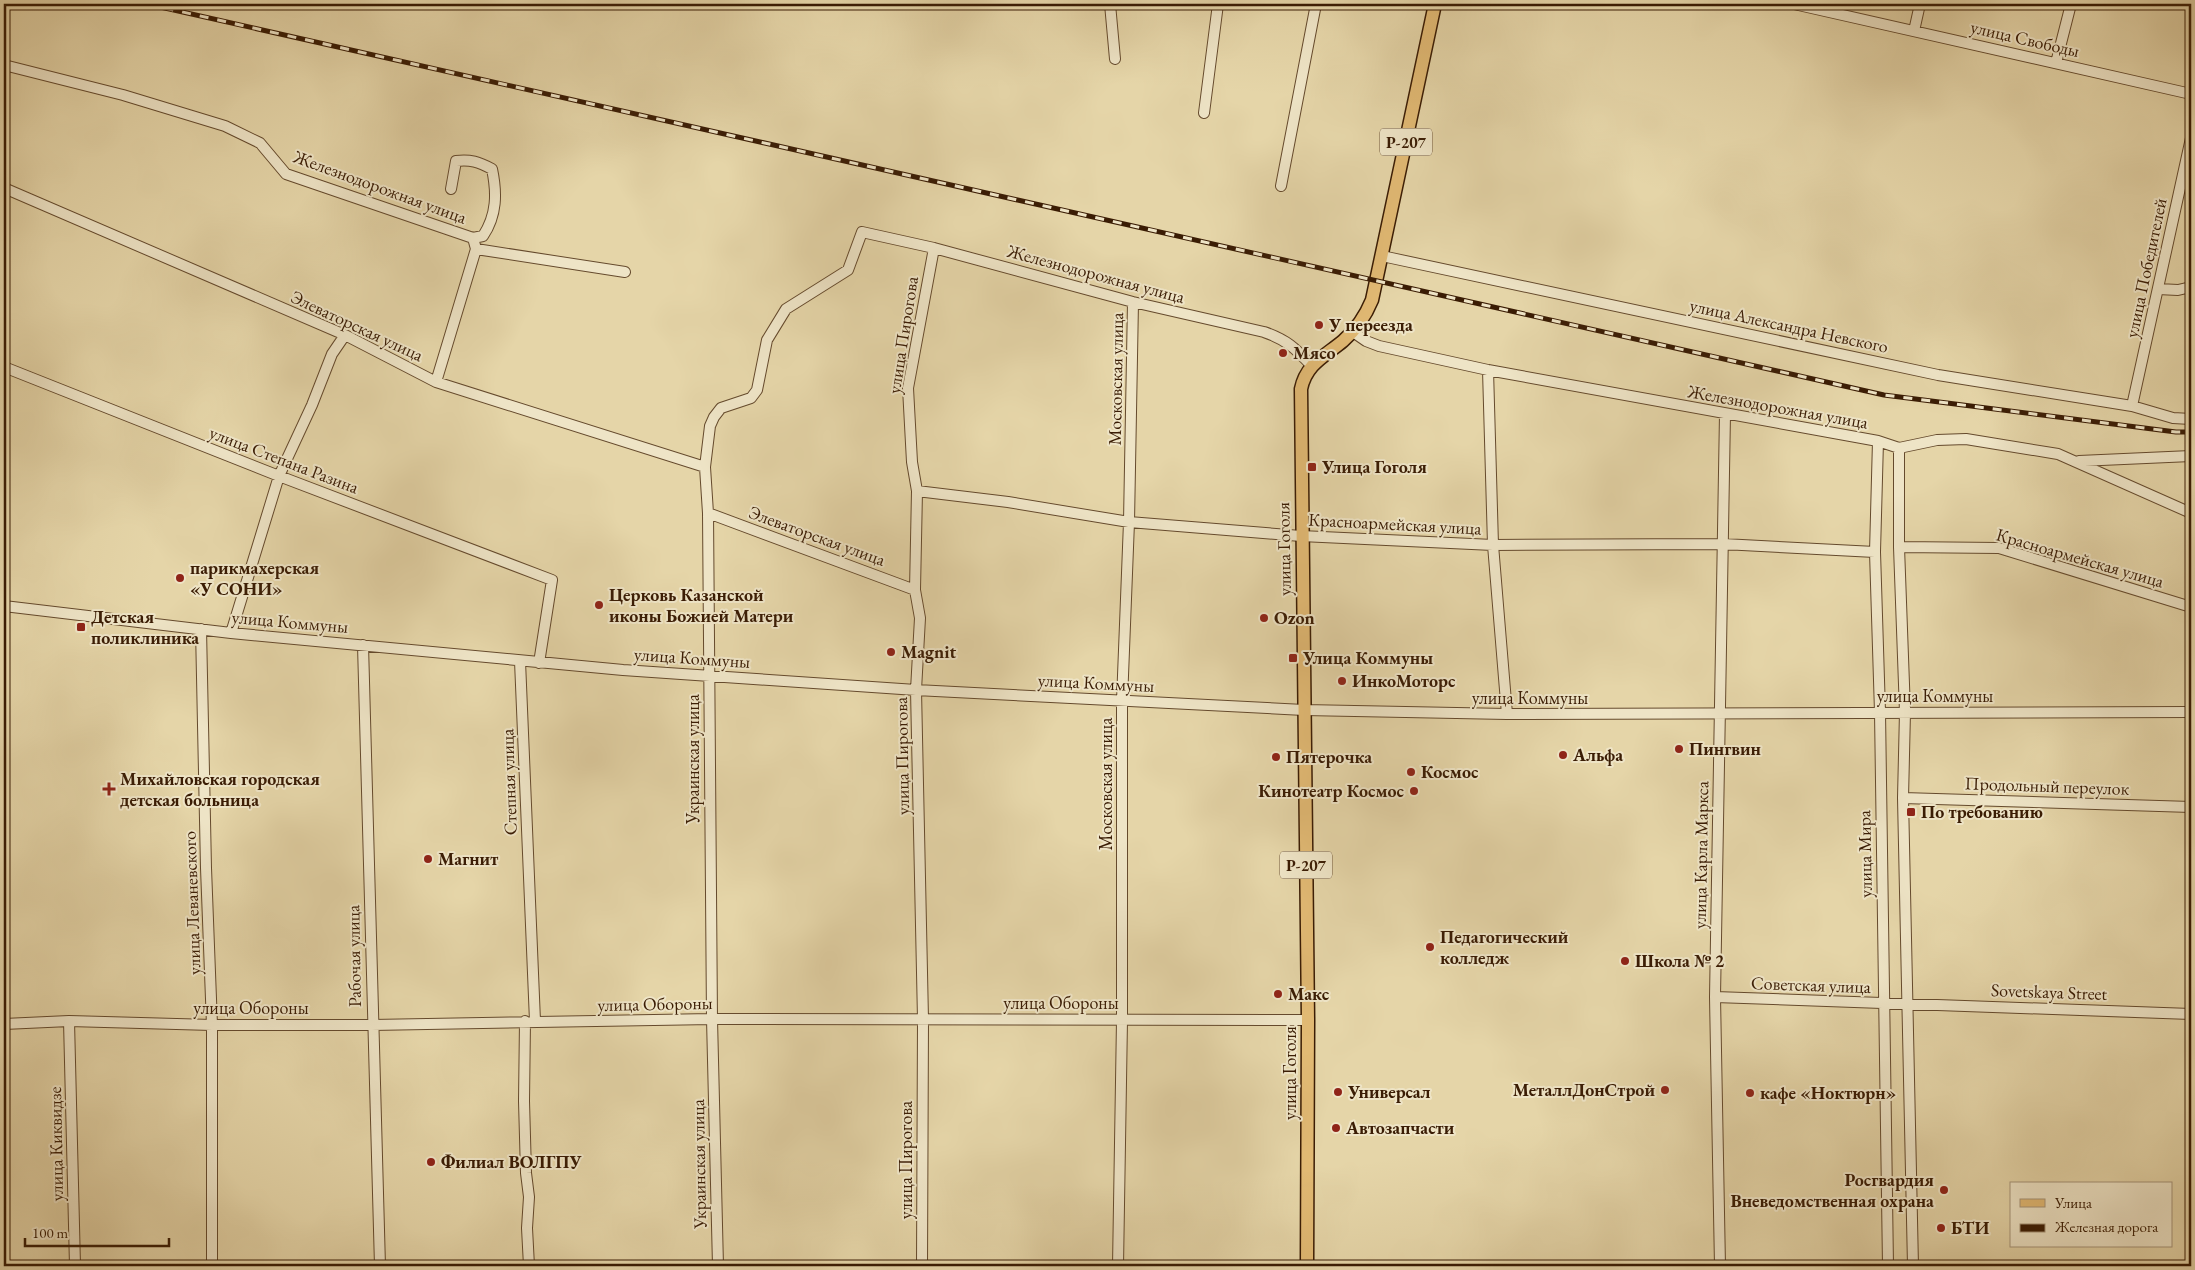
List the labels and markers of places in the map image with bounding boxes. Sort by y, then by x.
place label: У переезда [1328,313,1413,336]
marker: У переезда [1313,319,1325,331]
place label: Мясо [1293,341,1336,364]
marker: Мясо [1277,347,1289,359]
place label: Улица Гоголя [1321,455,1427,478]
marker: Улица Гоголя [1306,461,1318,473]
place label: парикмахерская «У СОНИ» [190,556,319,600]
marker: парикмахерская «У СОНИ» [174,572,186,584]
place label: Церковь Казанской иконы Божией Матери [609,583,794,627]
marker: Церковь Казанской иконы Божией Матери [593,599,605,611]
place label: Детская поликлиника [91,605,199,649]
place label: Ozon [1274,606,1315,629]
marker: Ozon [1258,612,1270,624]
marker: Детская поликлиника [75,621,87,633]
place label: Magnit [901,640,957,663]
marker: Magnit [885,646,897,658]
place label: Улица Коммуны [1302,646,1433,669]
marker: Улица Коммуны [1287,652,1299,664]
place label: ИнкоМоторс [1352,669,1456,692]
marker: ИнкоМоторс [1336,675,1348,687]
place label: Пингвин [1689,737,1762,760]
place label: Альфа [1572,743,1623,766]
marker: Пингвин [1673,743,1685,755]
place label: Пятерочка [1286,745,1372,768]
marker: Альфа [1557,749,1569,761]
marker: Пятерочка [1270,751,1282,763]
place label: Космос [1421,760,1479,783]
marker: Космос [1405,766,1417,778]
place label: Михайловская городская детская больница [120,767,320,811]
place label: Кинотеатр Космос [1258,779,1405,802]
marker: Михайловская городская детская больница [102,782,116,796]
marker: Кинотеатр Космос [1408,785,1420,797]
place label: По требованию [1921,800,2043,823]
marker: По требованию [1905,806,1917,818]
place label: Магнит [438,847,498,870]
marker: Магнит [422,853,434,865]
place label: Педагогический колледж [1440,925,1569,969]
marker: Педагогический колледж [1424,941,1436,953]
place label: Школа № 2 [1635,949,1725,972]
marker: Школа № 2 [1619,955,1631,967]
place label: Макс [1288,982,1330,1005]
marker: Макс [1272,988,1284,1000]
place label: МеталлДонСтрой [1513,1078,1655,1101]
place label: Универсал [1347,1080,1431,1103]
place label: кафе «Ноктюрн» [1760,1081,1896,1104]
marker: МеталлДонСтрой [1659,1084,1671,1096]
marker: Универсал [1332,1086,1344,1098]
marker: кафе «Ноктюрн» [1744,1087,1756,1099]
place label: Автозапчасти [1345,1116,1455,1139]
marker: Автозапчасти [1330,1122,1342,1134]
place label: Филиал ВОЛГПУ [441,1150,582,1173]
marker: Филиал ВОЛГПУ [425,1156,437,1168]
place label: Росгвардия Вневедомственная охрана [1730,1168,1934,1212]
marker: Росгвардия Вневедомственная охрана [1938,1184,1950,1196]
place label: БТИ [1951,1216,1989,1239]
marker: БТИ [1935,1222,1947,1234]

